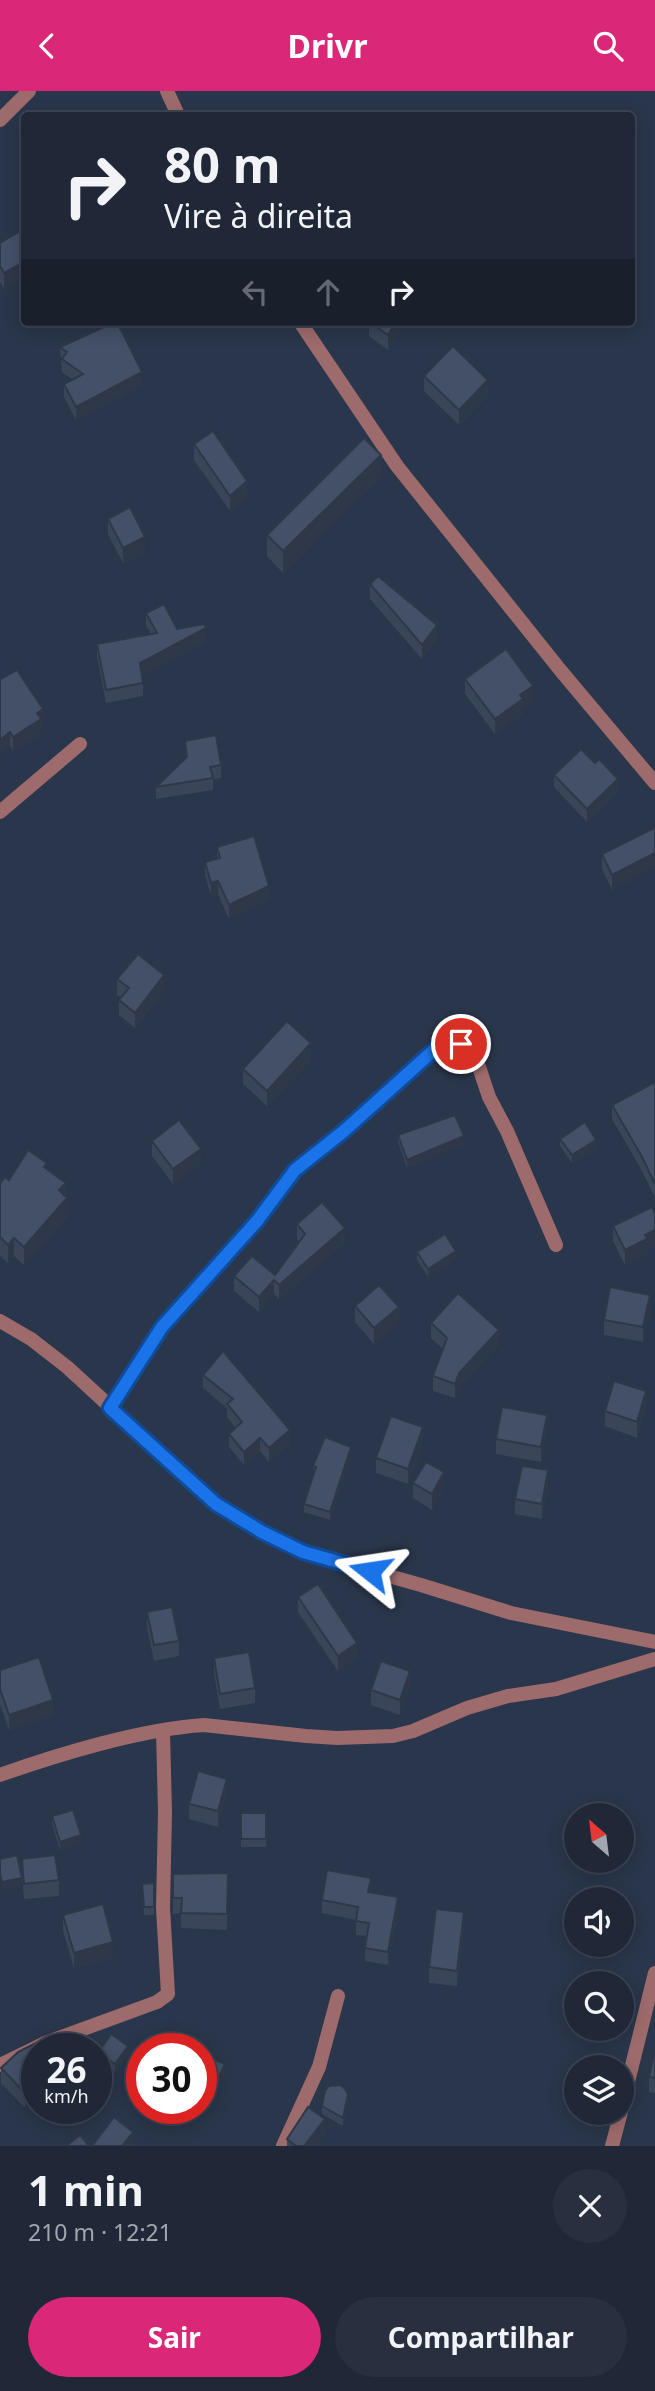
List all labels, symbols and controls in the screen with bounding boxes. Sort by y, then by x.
text: Drivr [288,24,367,67]
icon: back [28,27,66,65]
icon: search [589,27,627,65]
text: 80 m [164,131,281,197]
icon: right [49,140,140,231]
text: Vire à direita [164,194,353,237]
icon: left [236,273,274,311]
icon: ahead [309,273,347,311]
icon: right [382,273,420,311]
pin [431,1014,491,1074]
icon: arrive [442,1025,480,1063]
position arrow [333,1534,407,1608]
north arrow [564,1803,634,1873]
map controls [564,1803,634,2125]
button: sound [564,1887,634,1957]
button: search [564,1971,634,2041]
speed limit sign: 30 [126,2033,217,2124]
text: 26 [46,2046,87,2093]
button: layers [564,2055,634,2125]
text: km/h [44,2084,89,2108]
text: 1 min [28,2161,144,2218]
button: close [553,2169,627,2243]
text: 210 m · 12:21 [28,2216,172,2248]
button: Sair [28,2297,321,2377]
button: Compartilhar [335,2297,627,2377]

